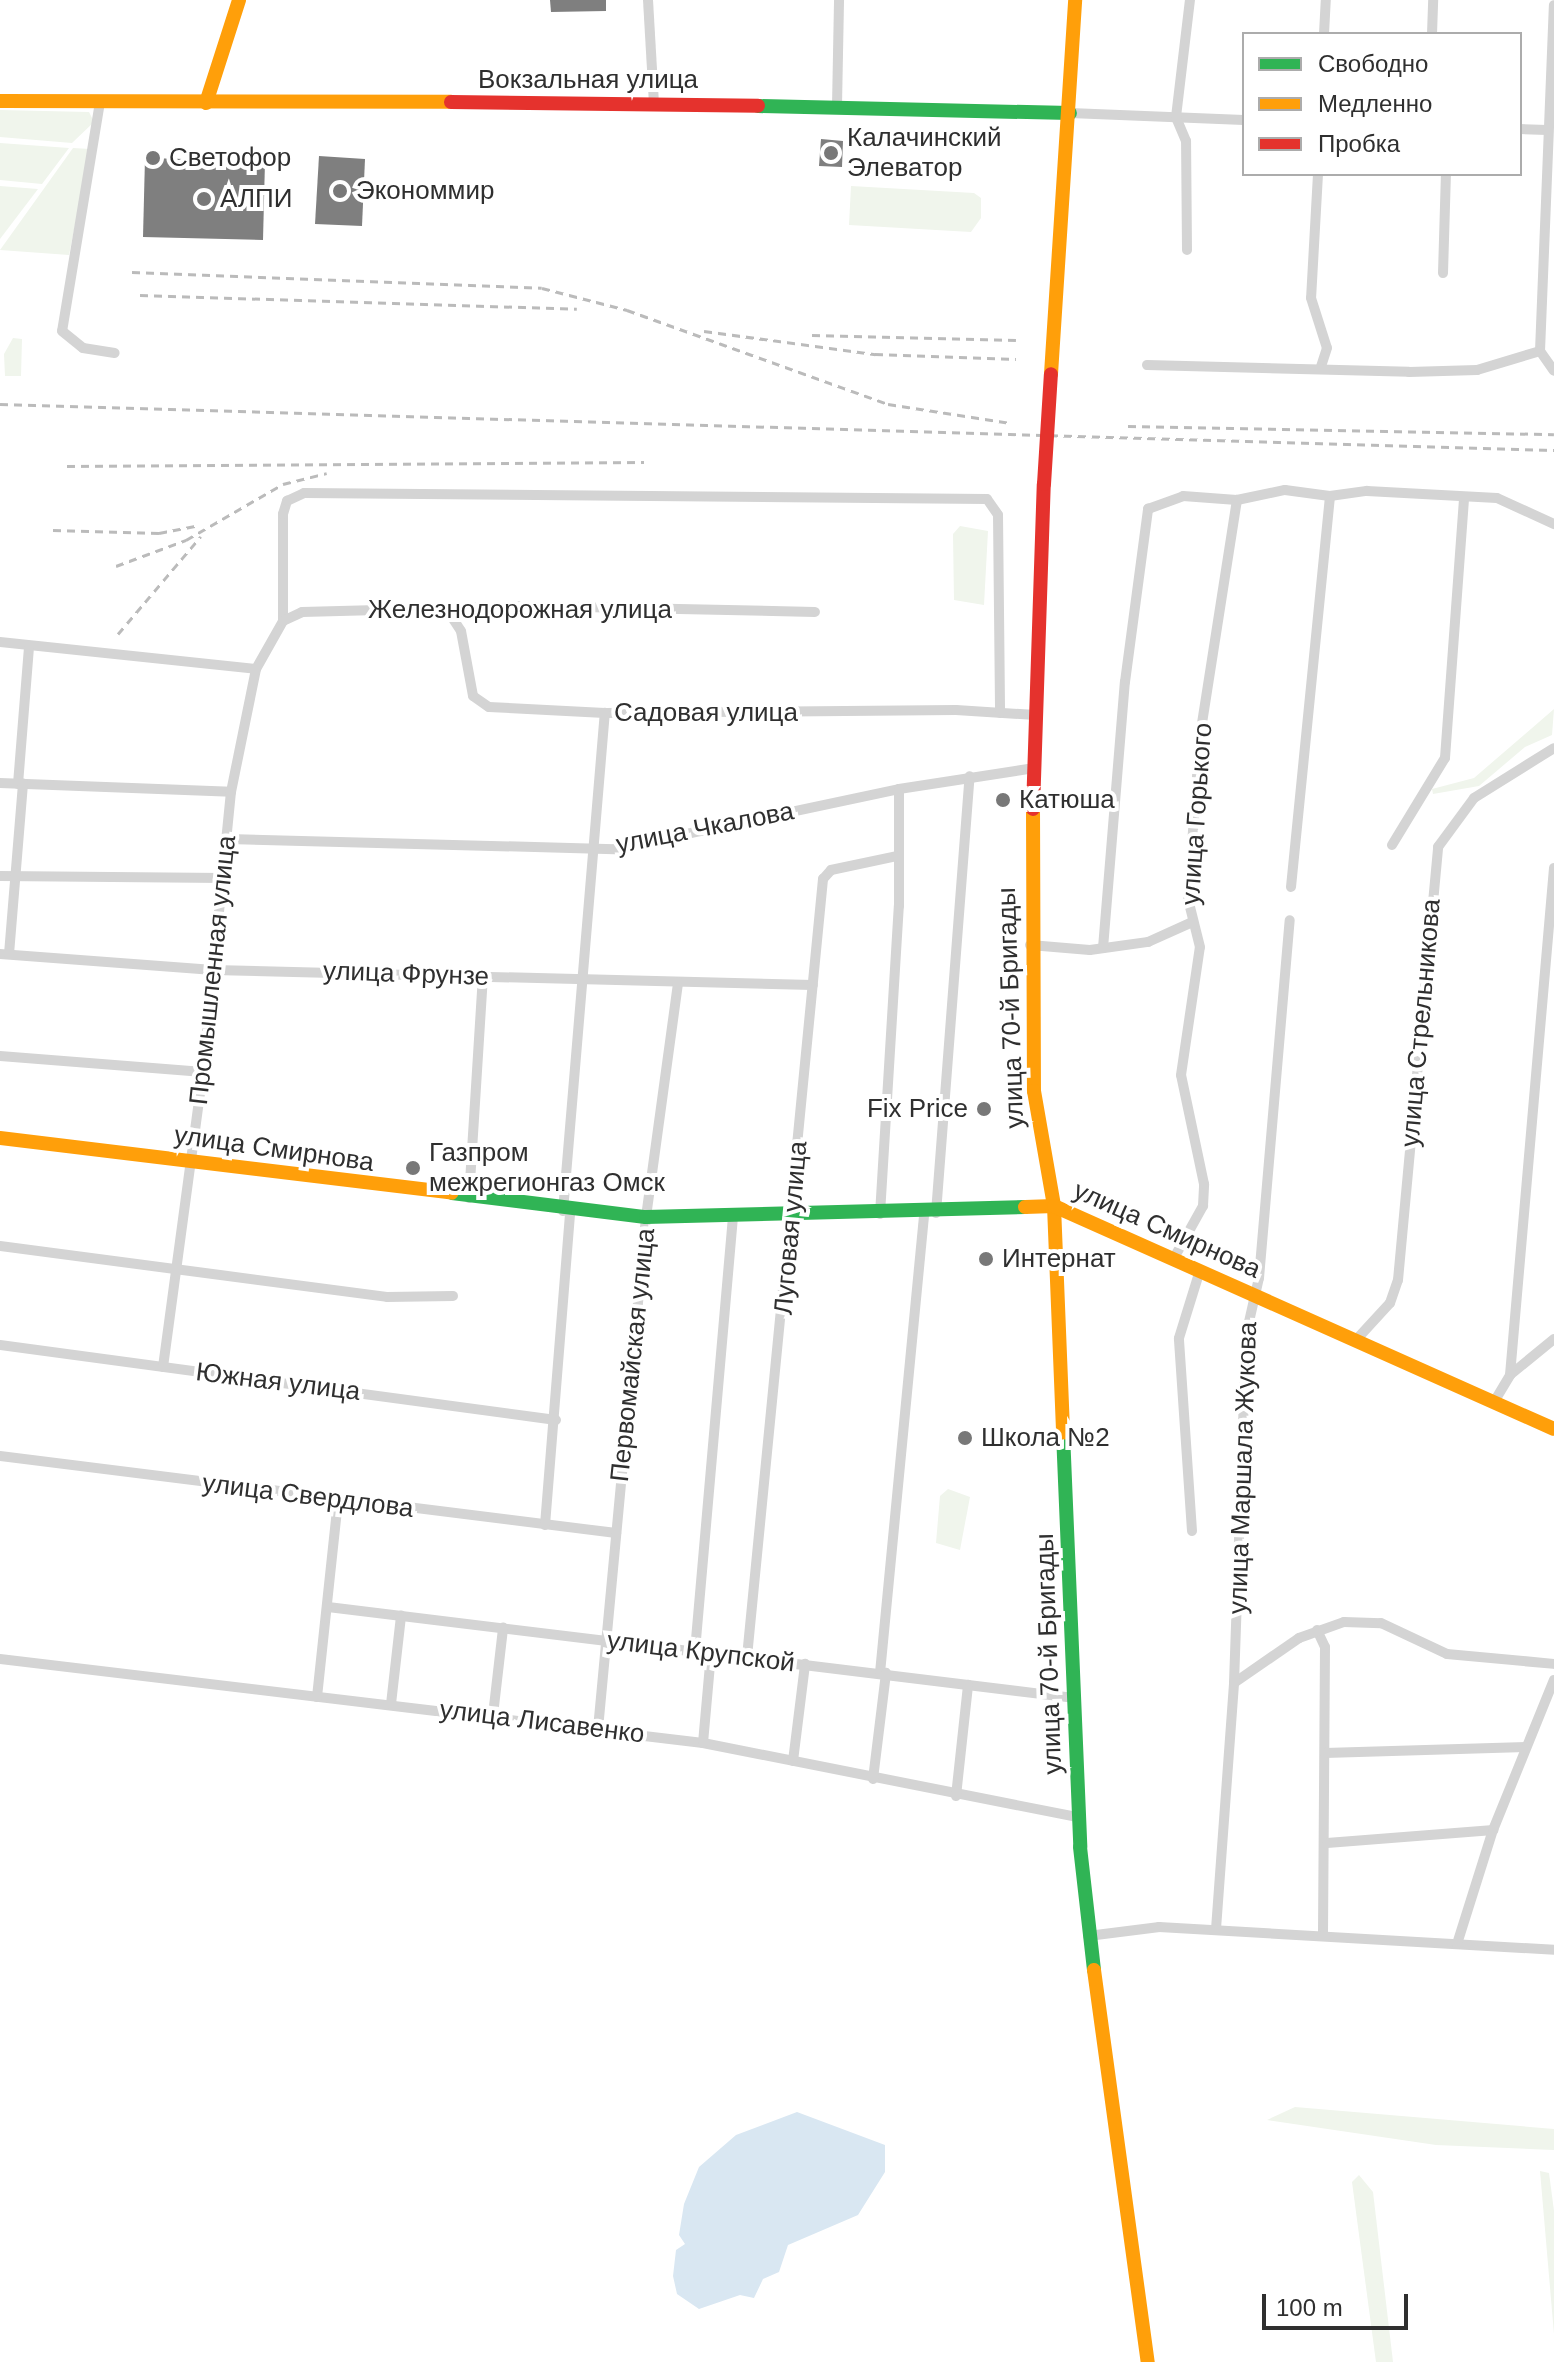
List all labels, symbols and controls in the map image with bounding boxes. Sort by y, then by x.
legend [1242,32,1522,176]
text: Свободно [1318,50,1428,77]
street label: Вокзальная улица [478,64,698,96]
text: Медленно [1318,90,1432,117]
place label: Калачинский Элеватор [847,122,1002,184]
text: Пробка [1318,130,1400,157]
place label: Светофор [169,142,291,174]
marker: Калачинский Элеватор [822,144,840,162]
marker: Светофор [144,149,162,167]
place label: Экономмир [356,175,494,207]
marker: Экономмир [331,182,349,200]
place label: АЛПИ [220,183,292,215]
marker: АЛПИ [195,190,213,208]
street label: Железнодорожная улица [368,594,672,626]
street label: Садовая улица [614,697,798,729]
street label: улица Горького [1175,722,1219,906]
place label: Катюша [1019,784,1115,816]
marker: Катюша [994,791,1012,809]
street label: улица Чкалова [614,795,796,861]
street label: Промышленная улица [183,834,243,1106]
street label: улица 70-й Бригады [991,887,1031,1129]
street label: улица Стрельникова [1395,898,1447,1148]
street label: улица Фрунзе [322,956,490,992]
place label: Fix Price [867,1093,968,1125]
marker: Fix Price [975,1100,993,1118]
street label: улица Смирнова [172,1120,376,1178]
place label: Газпром межрегионгаз Омск [429,1137,665,1198]
street label: Луговая улица [768,1140,814,1316]
marker: Газпром межрегионгаз Омск [404,1159,422,1177]
street label: улица Смирнова [1069,1175,1265,1285]
street label: Первомайская улица [604,1227,662,1483]
place label: Интернат [1002,1243,1116,1275]
marker: Интернат [977,1250,995,1268]
street label: улица Маршала Жукова [1222,1321,1264,1615]
street label: Южная улица [194,1356,362,1408]
place label: Школа №2 [981,1422,1110,1454]
marker: Школа №2 [956,1429,974,1447]
street label: улица Свердлова [201,1468,415,1524]
street label: улица 70-й Бригады [1029,1533,1069,1775]
street label: улица Крупской [605,1625,797,1679]
street label: улица Лисавенко [438,1694,646,1750]
scale bar [1266,2278,1412,2328]
text: 100 m [1276,2294,1343,2321]

